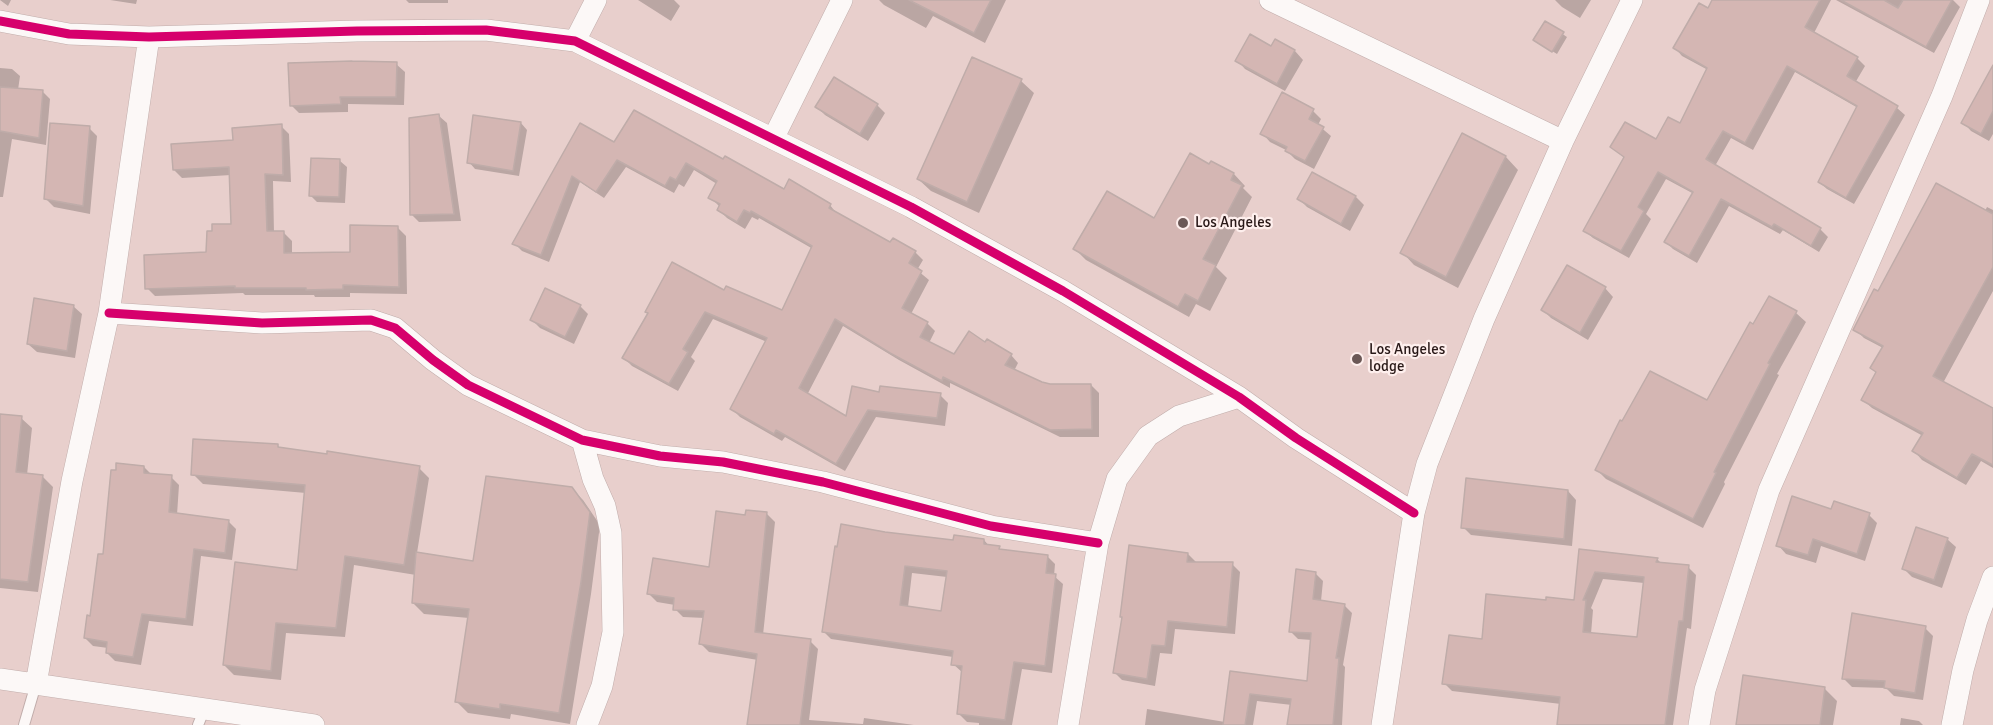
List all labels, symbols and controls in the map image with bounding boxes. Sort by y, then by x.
place label: Los Angeles [1195,214,1271,232]
marker: Los Angeles [1176,216,1190,230]
place label: Los Angeles lodge [1369,341,1445,376]
marker: Los Angeles lodge [1350,352,1364,366]

